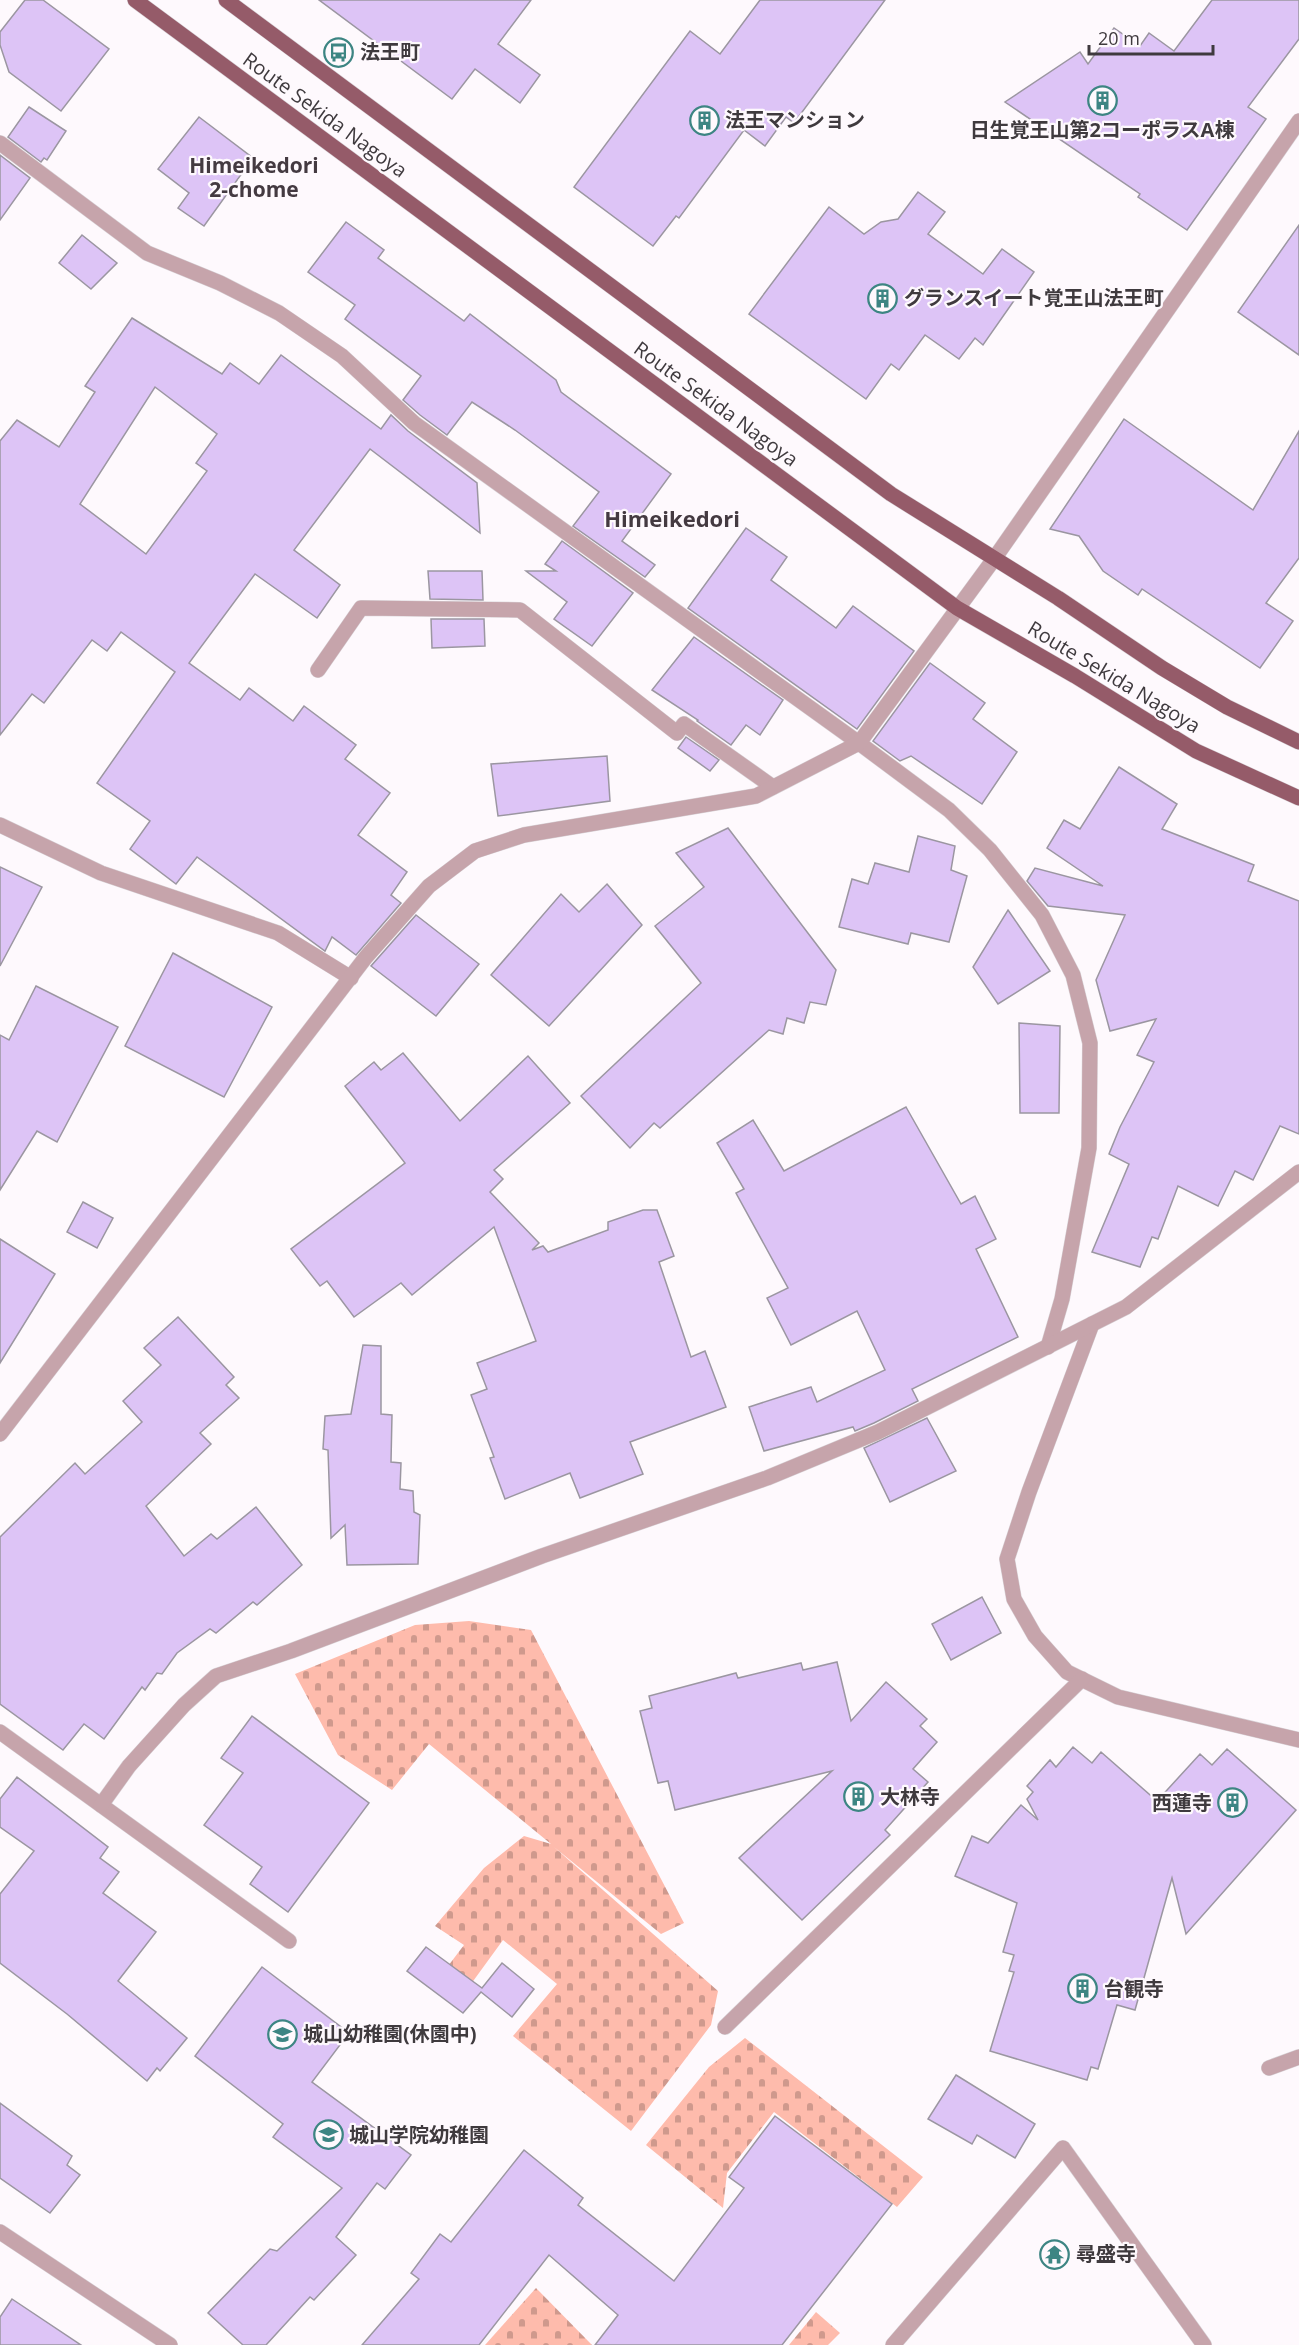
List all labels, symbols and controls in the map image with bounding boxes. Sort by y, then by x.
scale bar [1089,18,1214,56]
text: 20 m [1098,26,1140,50]
bus stop icon: 法王町 [323,36,355,68]
place label: 法王町 [360,38,420,65]
street label: Route Sekida Nagoya [238,46,413,183]
building icon: 日生覚王山第2コーポラスA棟 [1086,84,1118,116]
building icon: 法王マンション [688,104,720,136]
place label: 法王マンション [725,106,865,133]
place label: 日生覚王山第2コーポラスA棟 [970,116,1234,143]
district label: Himeikedori 2-chome [189,151,319,203]
building icon: グランスイート覚王山法王町 [867,282,899,314]
place label: グランスイート覚王山法王町 [904,284,1164,311]
street label: Route Sekida Nagoya [629,335,804,472]
district label: Himeikedori [604,503,740,533]
street label: Route Sekida Nagoya [1023,614,1206,739]
building icon: 大林寺 [843,1781,875,1813]
place label: 大林寺 [880,1783,940,1810]
building icon: 西蓮寺 [1217,1787,1249,1819]
place label: 西蓮寺 [1152,1789,1212,1816]
building icon: 台観寺 [1067,1973,1099,2005]
place label: 台観寺 [1104,1975,1164,2002]
school or university icon: 城山幼稚園(休園中) [266,2018,298,2050]
place label: 城山幼稚園(休園中) [303,2020,477,2047]
school or university icon: 城山学院幼稚園 [312,2119,344,2151]
place label: 城山学院幼稚園 [349,2121,489,2148]
temple icon: 尋盛寺 [1039,2238,1071,2270]
place label: 尋盛寺 [1076,2240,1136,2267]

